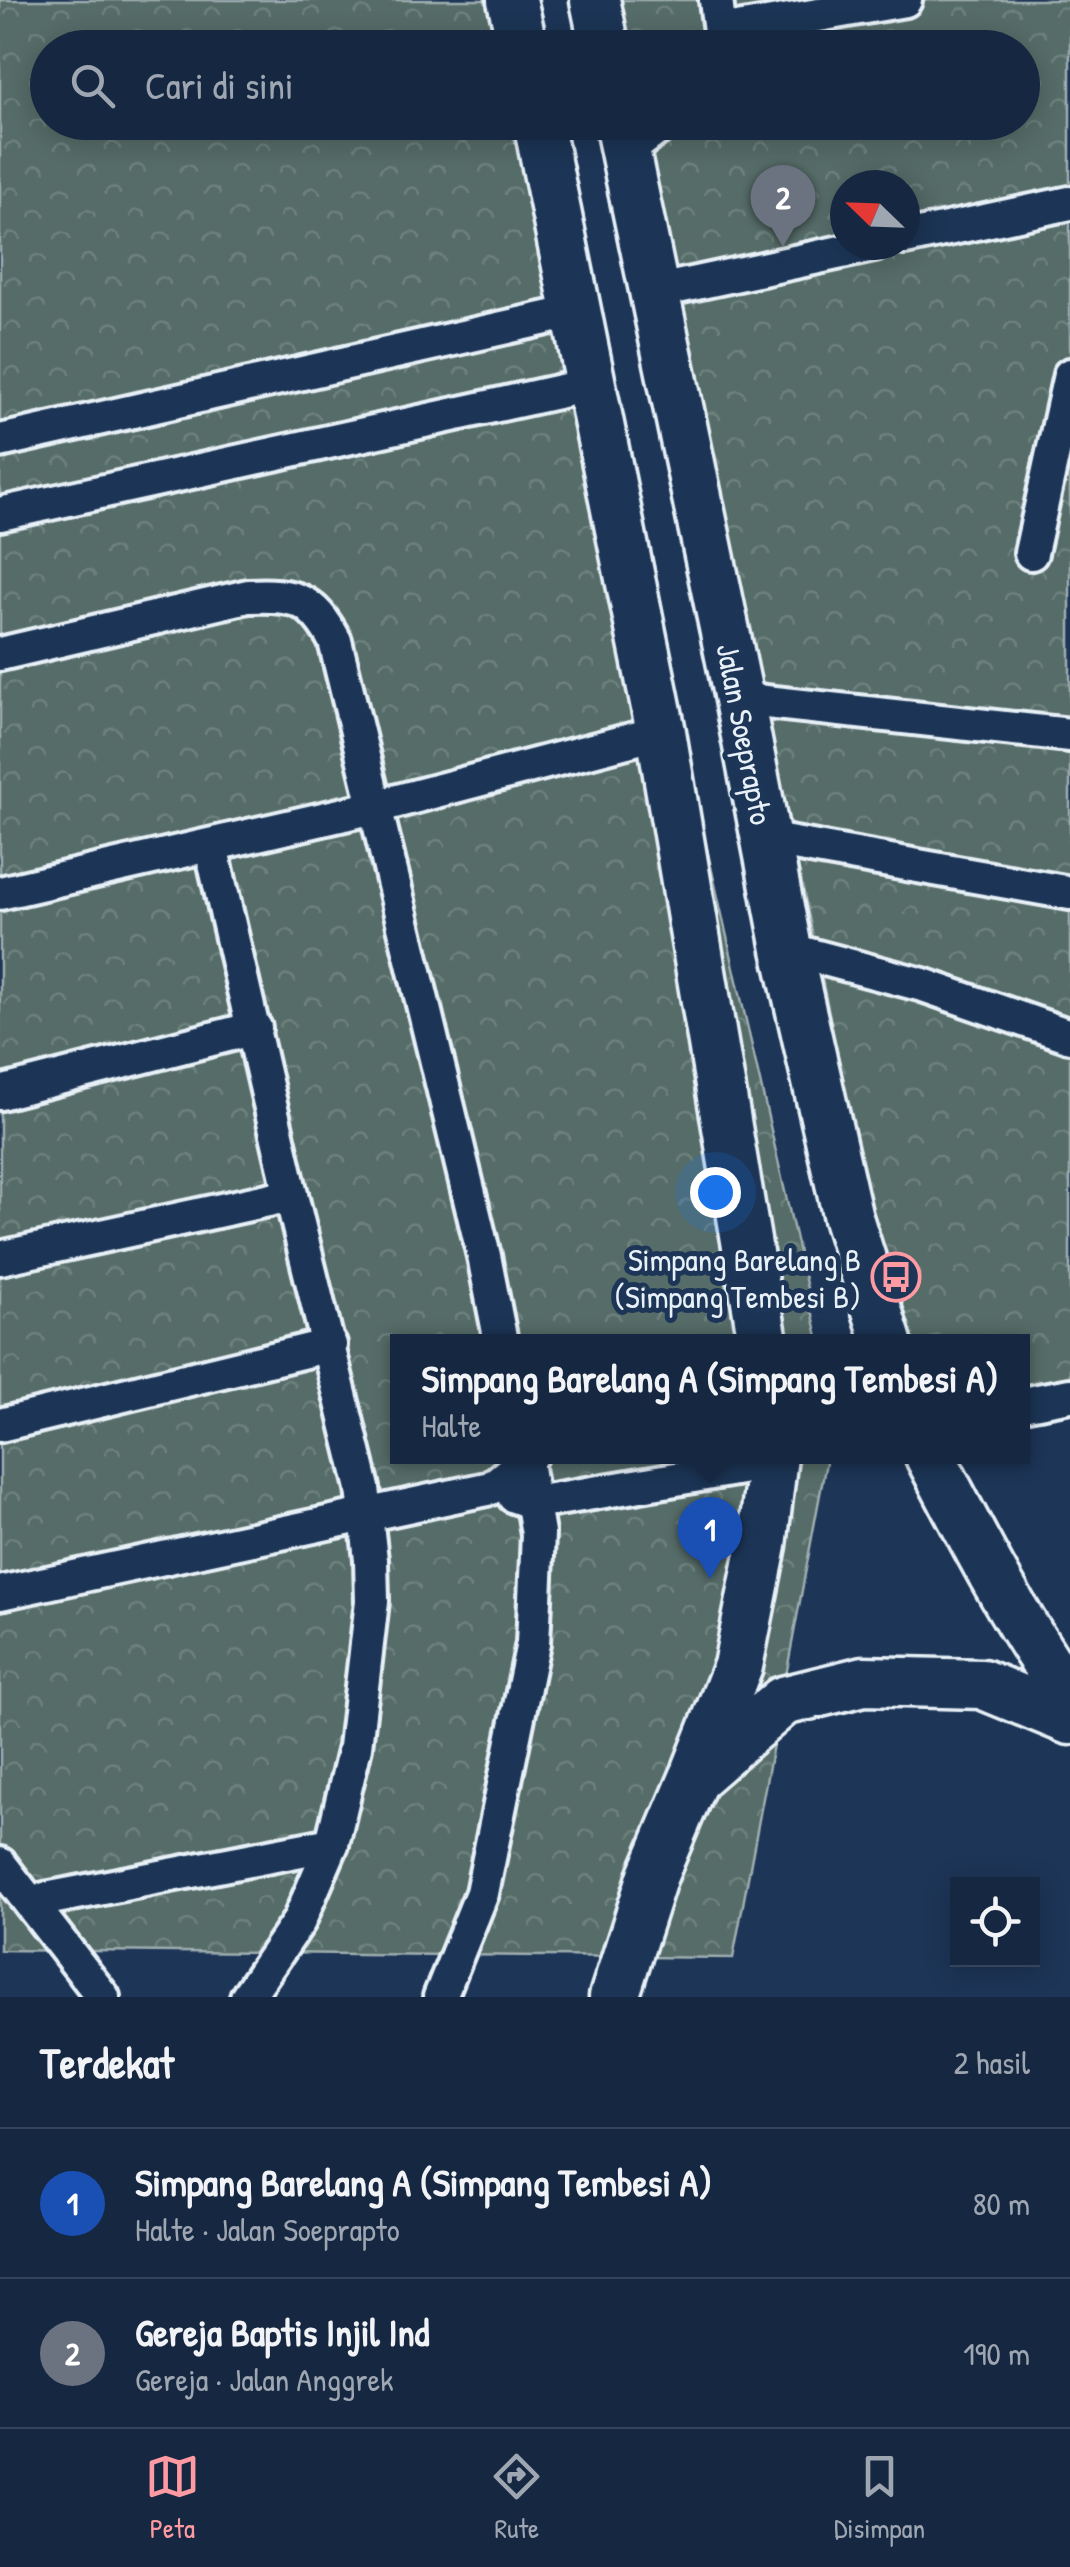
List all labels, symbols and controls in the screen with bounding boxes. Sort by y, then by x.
search box [30,30,1040,140]
icon: search [65,58,120,113]
text: Cari di sini [145,59,294,111]
pin: 2 [750,164,816,247]
north arrow [830,170,920,260]
street label: Jalan Soeprapto [706,640,784,828]
your location [690,1167,741,1218]
place label: Simpang Barelang B (Simpang Tembesi B) [614,1238,861,1318]
bus stop icon: Simpang Barelang B (Simpang Tembesi B) [870,1251,922,1303]
popup [390,1334,1030,1464]
text: Simpang Barelang A (Simpang Tembesi A) [421,1352,999,1404]
text: Halte [421,1404,481,1447]
pin: 1 [678,1496,742,1579]
map controls [950,1877,1040,1967]
button: locate [950,1877,1040,1967]
text: Terdekat [40,2034,174,2091]
text: 2 hasil [954,2041,1030,2084]
text: Simpang Barelang A (Simpang Tembesi A) [135,2156,712,2208]
text: 1 [67,2182,78,2225]
text: 80 m [973,2182,1030,2225]
text: Halte · Jalan Soeprapto [135,2208,400,2251]
text: Gereja Baptis Injil Ind [135,2306,429,2358]
text: 2 [65,2332,80,2375]
text: 190 m [963,2332,1030,2375]
text: Gereja · Jalan Anggrek [135,2358,394,2401]
tab: Peta [145,2449,200,2547]
tab: Rute [489,2449,544,2547]
tab: Disimpan [834,2449,925,2547]

